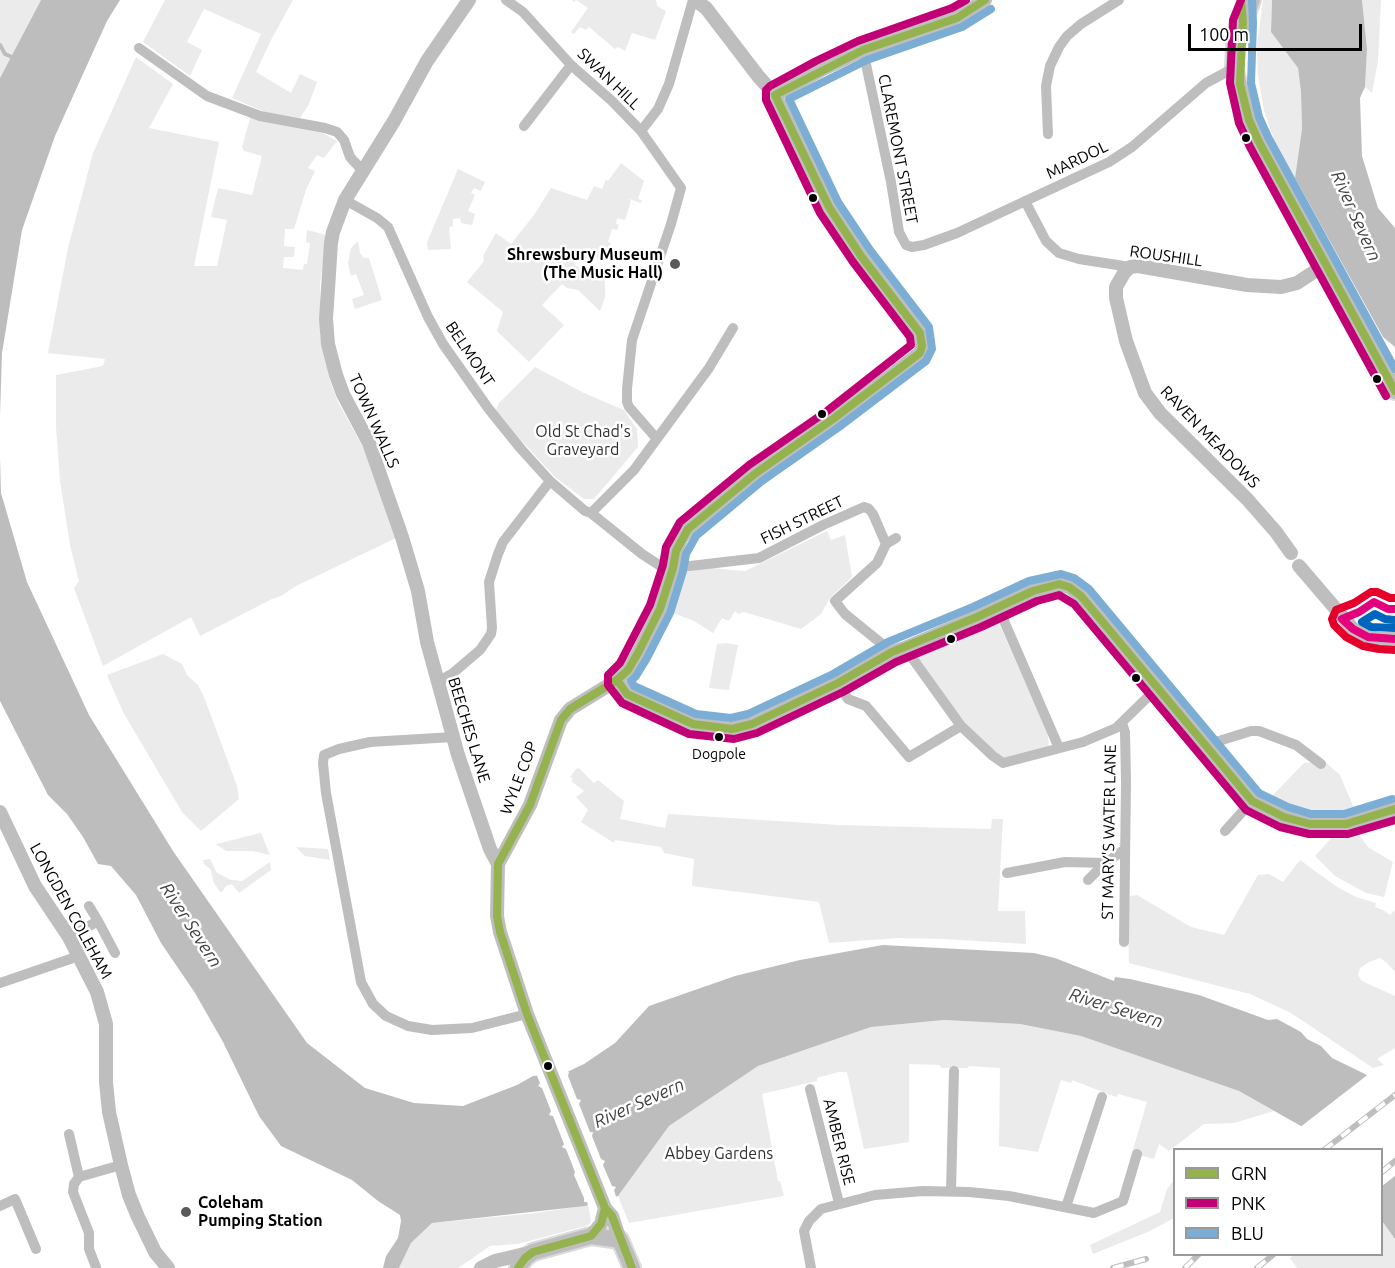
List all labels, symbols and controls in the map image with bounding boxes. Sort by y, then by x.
scale bar [1191,12,1365,50]
text: 100 m [1199,24,1249,44]
street label: SWAN HILL [574,44,644,114]
street label: CLAREMONT STREET [874,72,922,226]
unlabelled marker [1240,132,1252,144]
street label: MARDOL [1043,137,1111,183]
water label: River Severn [1326,167,1386,265]
unlabelled marker [807,192,819,204]
street label: ROUSHILL [1128,241,1204,271]
place label: Shrewsbury Museum (The Music Hall) [507,245,663,283]
marker: Shrewsbury Museum (The Music Hall) [668,257,682,271]
street label: BELMONT [441,318,499,390]
street label: TOWN WALLS [345,371,403,471]
unlabelled marker [1371,373,1383,385]
street label: RAVEN MEADOWS [1156,382,1264,492]
unlabelled marker [816,408,828,420]
park label: Old St Chad's Graveyard [535,422,631,460]
street label: FISH STREET [757,492,847,548]
unlabelled marker [945,633,957,645]
unlabelled marker [1130,672,1142,684]
street label: BEECHES LANE [444,675,494,785]
marker: Dogpole [713,731,725,743]
street label: WYLE COP [496,739,542,817]
street label: ST MARY'S WATER LANE [1098,744,1120,920]
place label: Dogpole [692,746,746,762]
street label: LONGDEN COLEHAM [26,840,116,982]
water label: River Severn [156,879,226,971]
water label: River Severn [1067,984,1165,1032]
unlabelled marker [542,1060,554,1072]
water label: River Severn [590,1073,688,1133]
street label: AMBER RISE [819,1097,859,1187]
park label: Abbey Gardens [665,1144,773,1164]
legend [1173,1148,1383,1256]
text: GRN [1231,1163,1267,1183]
place label: Coleham Pumping Station [198,1193,323,1231]
text: PNK [1231,1193,1266,1213]
marker: Coleham Pumping Station [179,1205,193,1219]
text: BLU [1231,1223,1264,1243]

